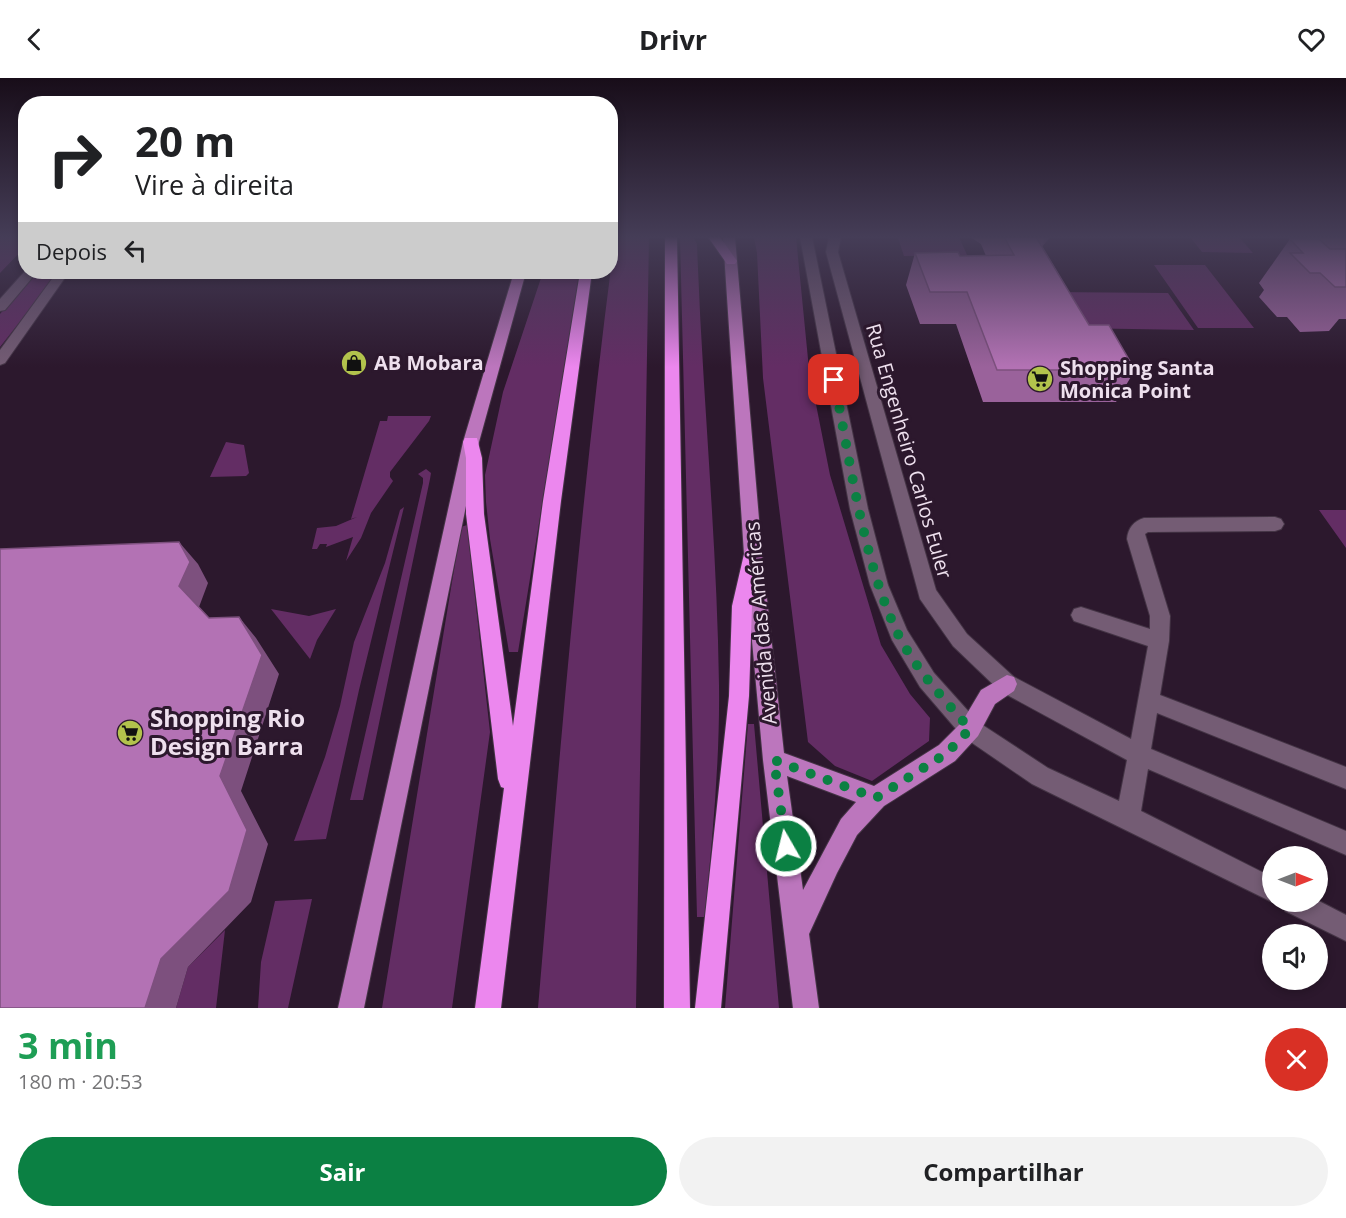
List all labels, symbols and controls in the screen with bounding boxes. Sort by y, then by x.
text: Drivr [639,21,707,58]
icon: back [18,23,51,56]
icon: heart [1295,23,1328,56]
text: 20 m [135,112,235,169]
icon: right [36,120,114,198]
text: Vire à direita [135,166,294,203]
icon: left [119,234,152,267]
text: Depois [36,236,107,266]
street label: Rua Engenheiro Carlos Euler [860,320,959,582]
shop icon: AB Mobara [339,348,369,378]
place label: AB Mobara [374,349,484,376]
pin [808,354,859,405]
place label: Shopping Santa Monica Point [1060,354,1215,404]
icon: arrive [817,363,850,396]
supermarket icon: Shopping Santa Monica Point [1025,364,1055,394]
street label: Avenida das Américas [738,520,783,726]
place label: Shopping Rio Design Barra [150,701,305,762]
supermarket icon: Shopping Rio Design Barra [115,718,145,748]
position arrow [754,814,818,878]
north arrow [1262,846,1328,912]
map controls [1262,846,1328,990]
button: sound [1262,924,1328,990]
text: 3 min [18,1021,118,1070]
button: close [1265,1028,1328,1091]
text: 180 m · 20:53 [18,1068,143,1095]
button: Sair [18,1137,667,1206]
button: Compartilhar [679,1137,1328,1206]

